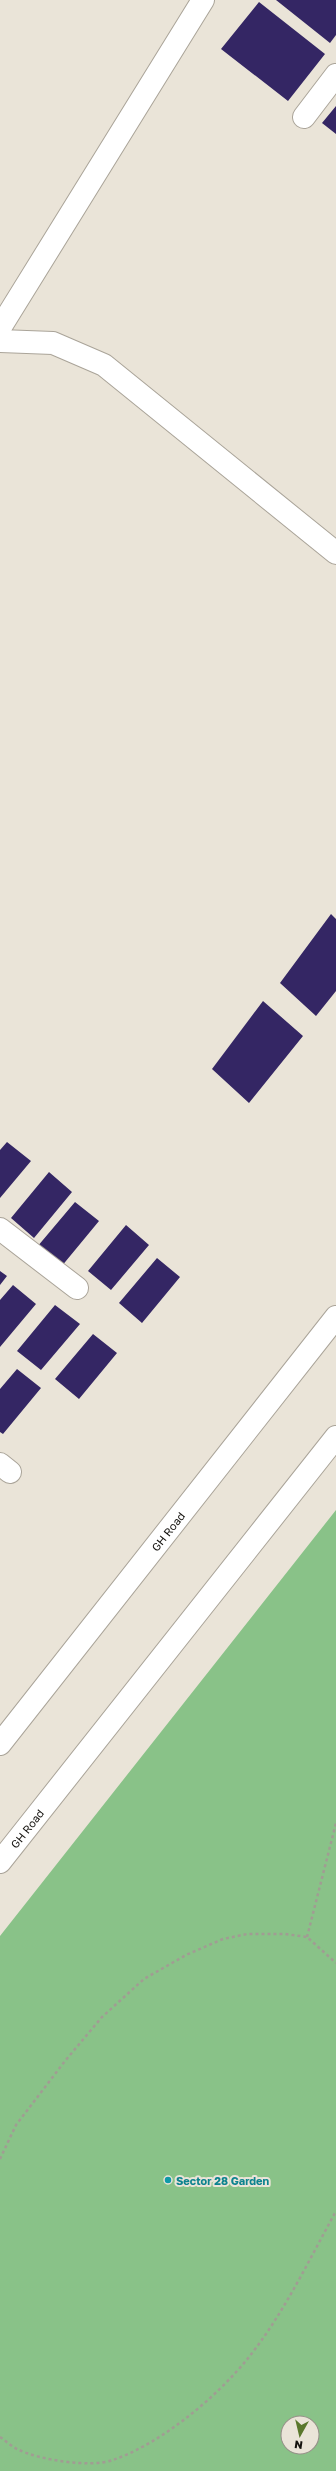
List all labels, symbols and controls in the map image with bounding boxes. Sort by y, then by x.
street label: GH Road [148,1509,187,1553]
street label: GH Road [7,1806,46,1850]
place label: Sector 28 Garden [176,2174,270,2187]
marker: Sector 28 Garden [163,2175,173,2185]
north arrow [280,2415,320,2455]
text: N [293,2438,304,2452]

